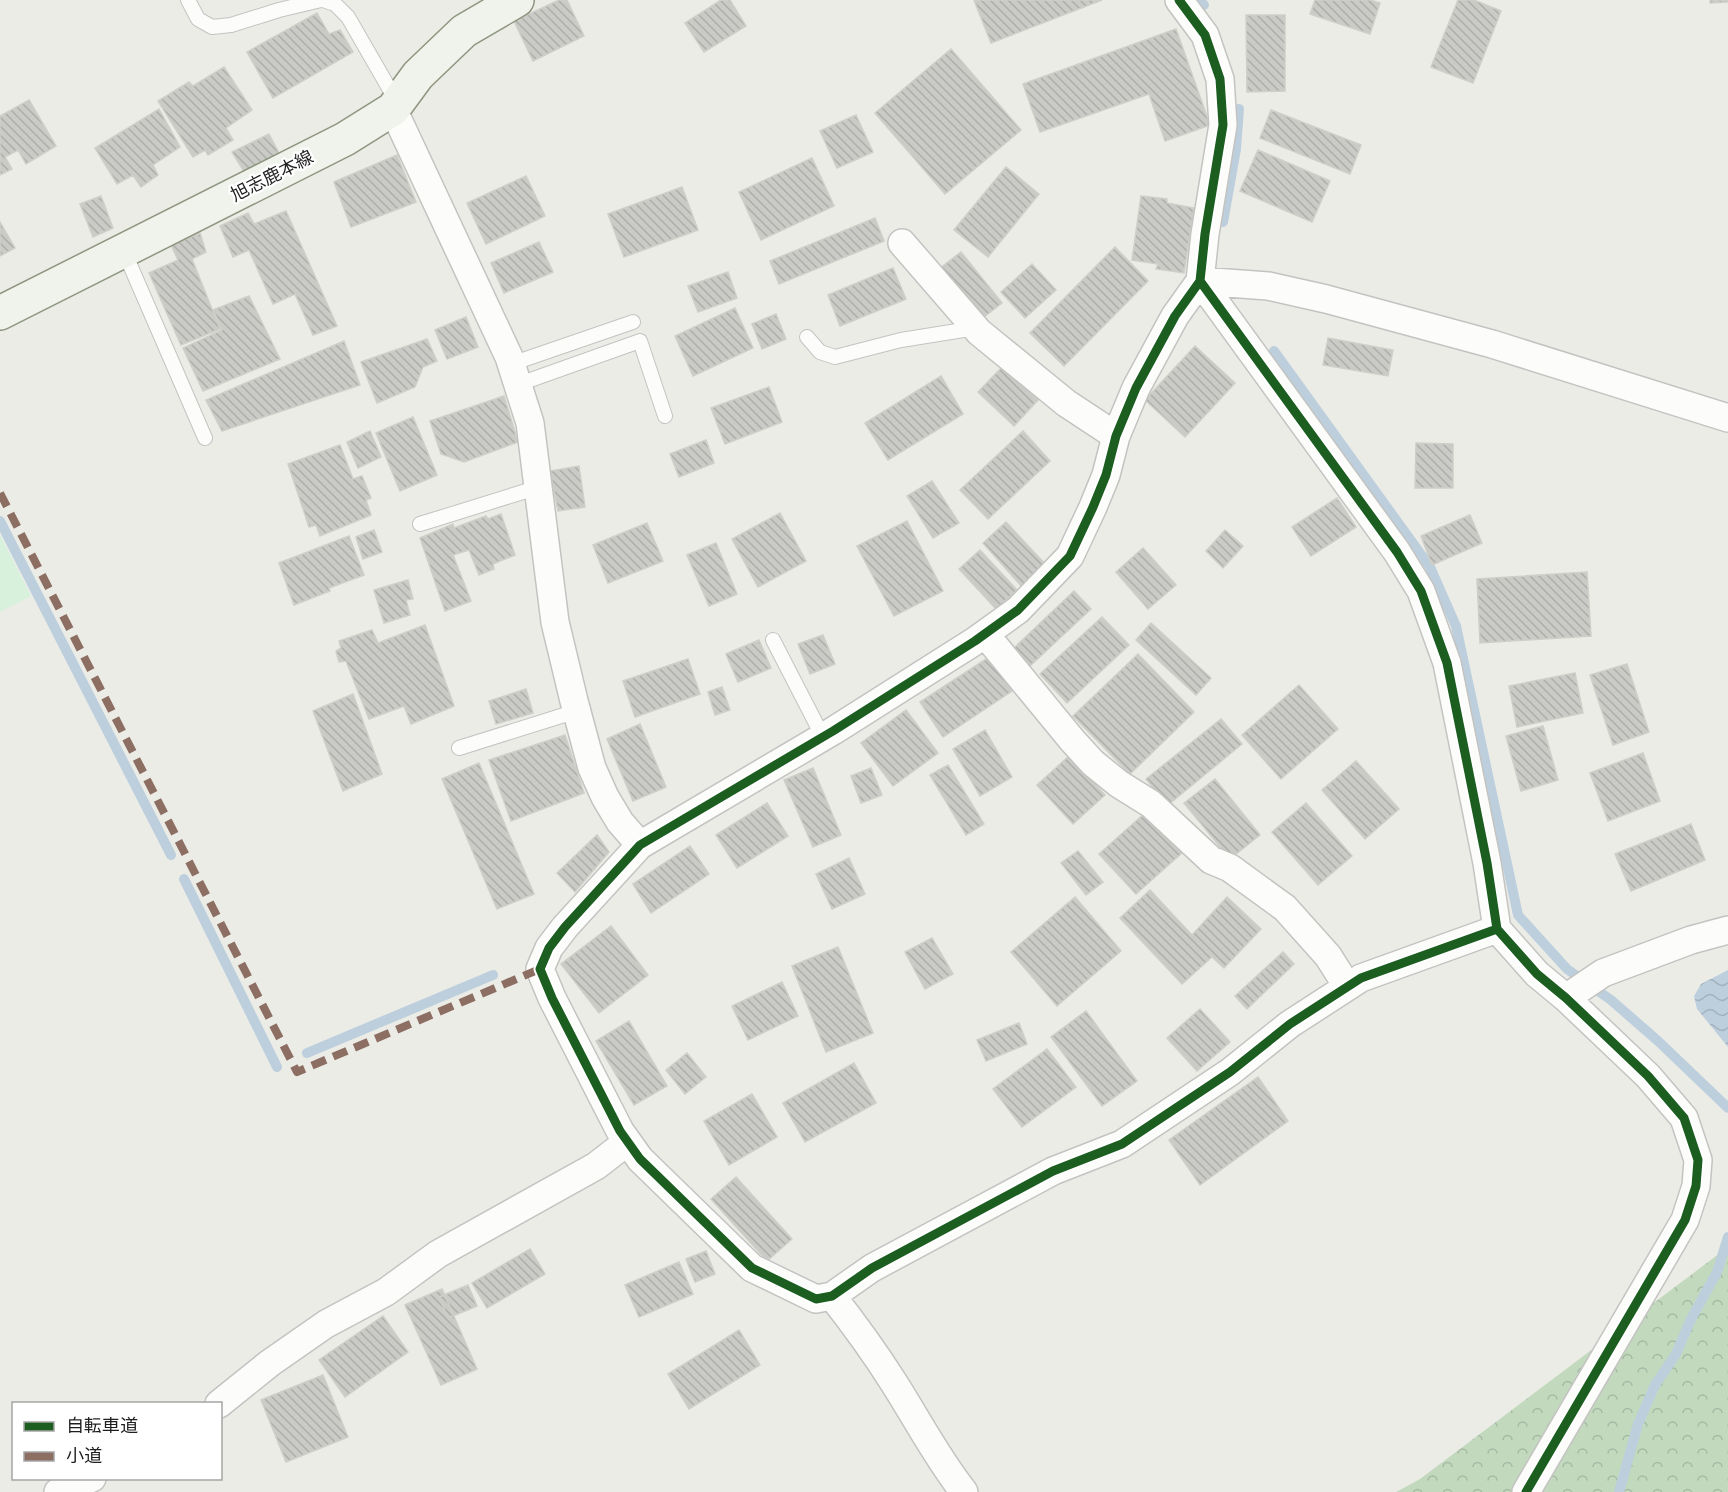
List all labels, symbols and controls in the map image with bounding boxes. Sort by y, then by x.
street label: 旭志鹿本線 [227,146,317,206]
legend [12,1402,222,1480]
text: 自転車道 [66,1415,138,1437]
text: 小道 [66,1445,102,1467]

